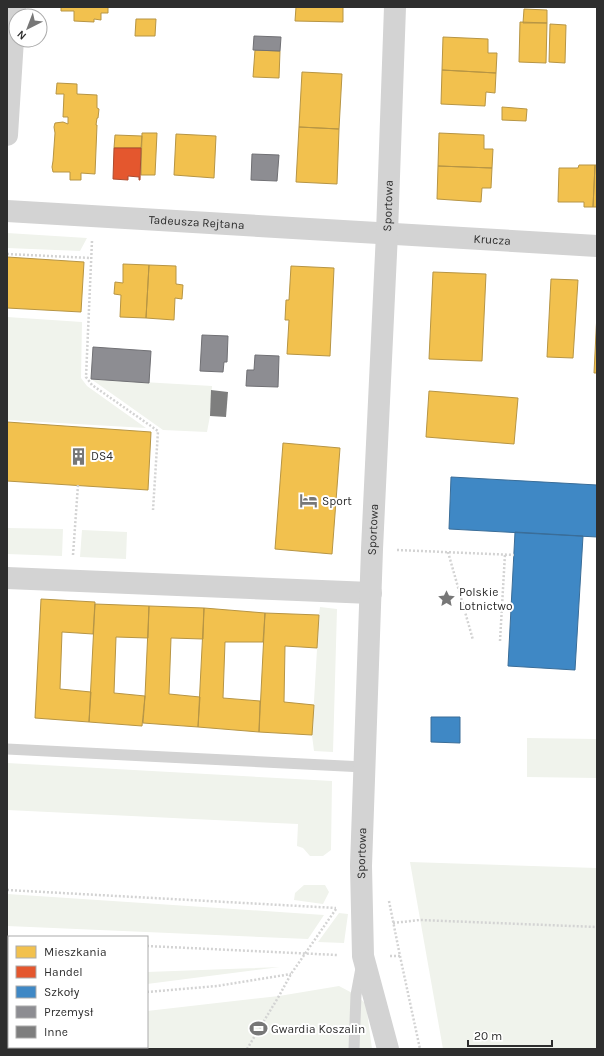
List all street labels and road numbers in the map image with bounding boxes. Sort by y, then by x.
street label: Sportowa [380,180,396,232]
street label: Tadeusza Rejtana [148,212,245,232]
street label: Krucza [473,232,511,248]
street label: Sportowa [365,503,381,556]
street label: Sportowa [354,827,369,879]

